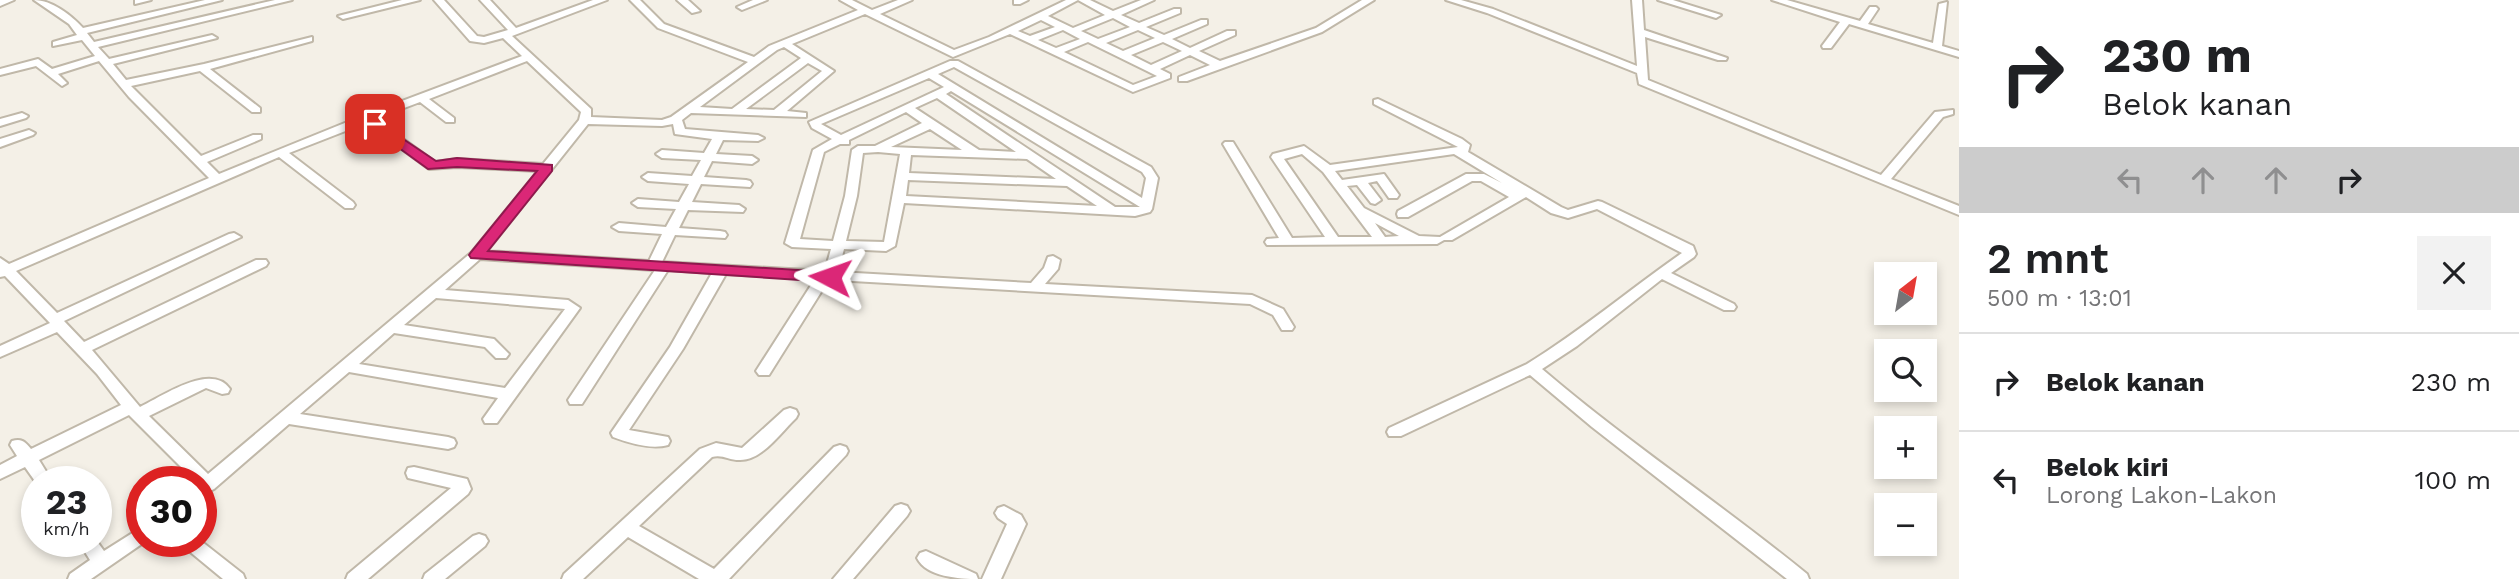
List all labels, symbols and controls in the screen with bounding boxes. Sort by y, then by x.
text: 230 m [2102,26,2252,84]
icon: right [1987,28,2078,119]
text: Belok kanan [2102,85,2292,123]
pin [345,94,405,154]
icon: arrive [356,105,394,143]
icon: left [2111,161,2149,199]
icon: ahead [2184,161,2222,199]
icon: ahead [2257,161,2295,199]
icon: right [2330,161,2368,199]
text: 2 mnt [1987,234,2108,283]
button: close [2417,236,2491,310]
position arrow [793,240,867,314]
north arrow [1874,262,1937,326]
map controls [1874,262,1937,556]
text: 500 m · 13:01 [1987,285,2132,312]
button: search [1874,339,1937,402]
icon: right [1987,363,2025,401]
text: Belok kanan [2046,367,2205,397]
text: 230 m [2411,367,2491,397]
button: + [1874,416,1937,479]
text: Belok kiri [2046,452,2169,482]
icon: left [1987,461,2025,499]
text: 100 m [2415,465,2491,495]
speed limit sign: 30 [126,466,217,557]
text: 23 [46,481,87,523]
text: Lorong Lakon-Lakon [2046,482,2277,509]
button: − [1874,493,1937,556]
text: km/h [43,518,90,539]

